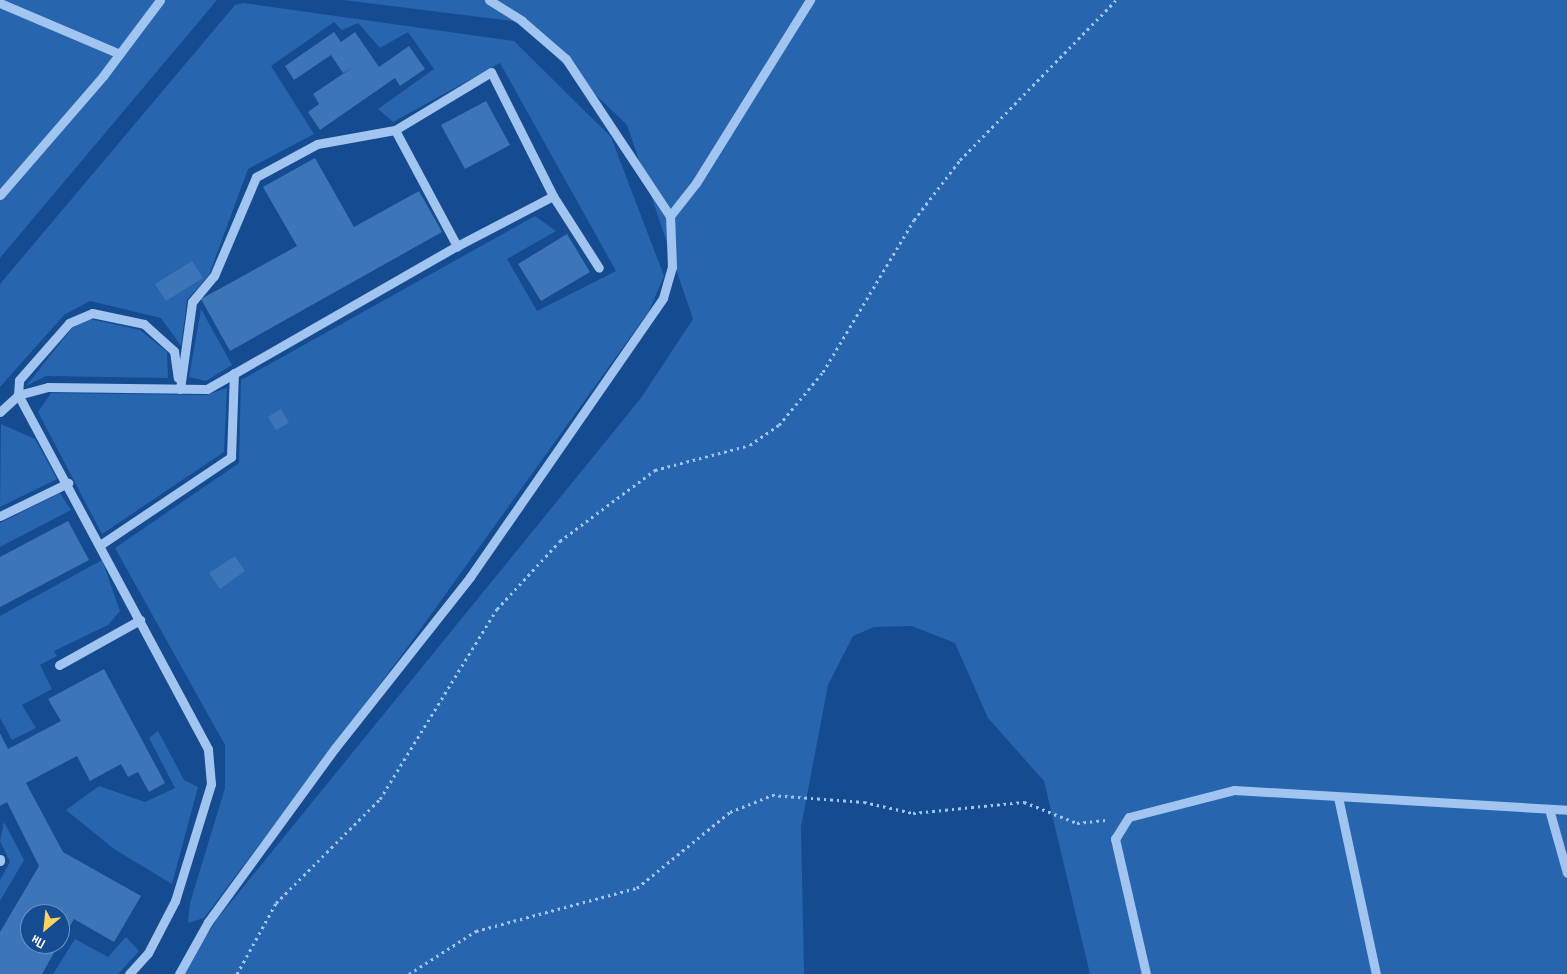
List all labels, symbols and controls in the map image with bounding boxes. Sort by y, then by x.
north arrow [20,904,70,954]
text: Пн [28,931,48,952]

